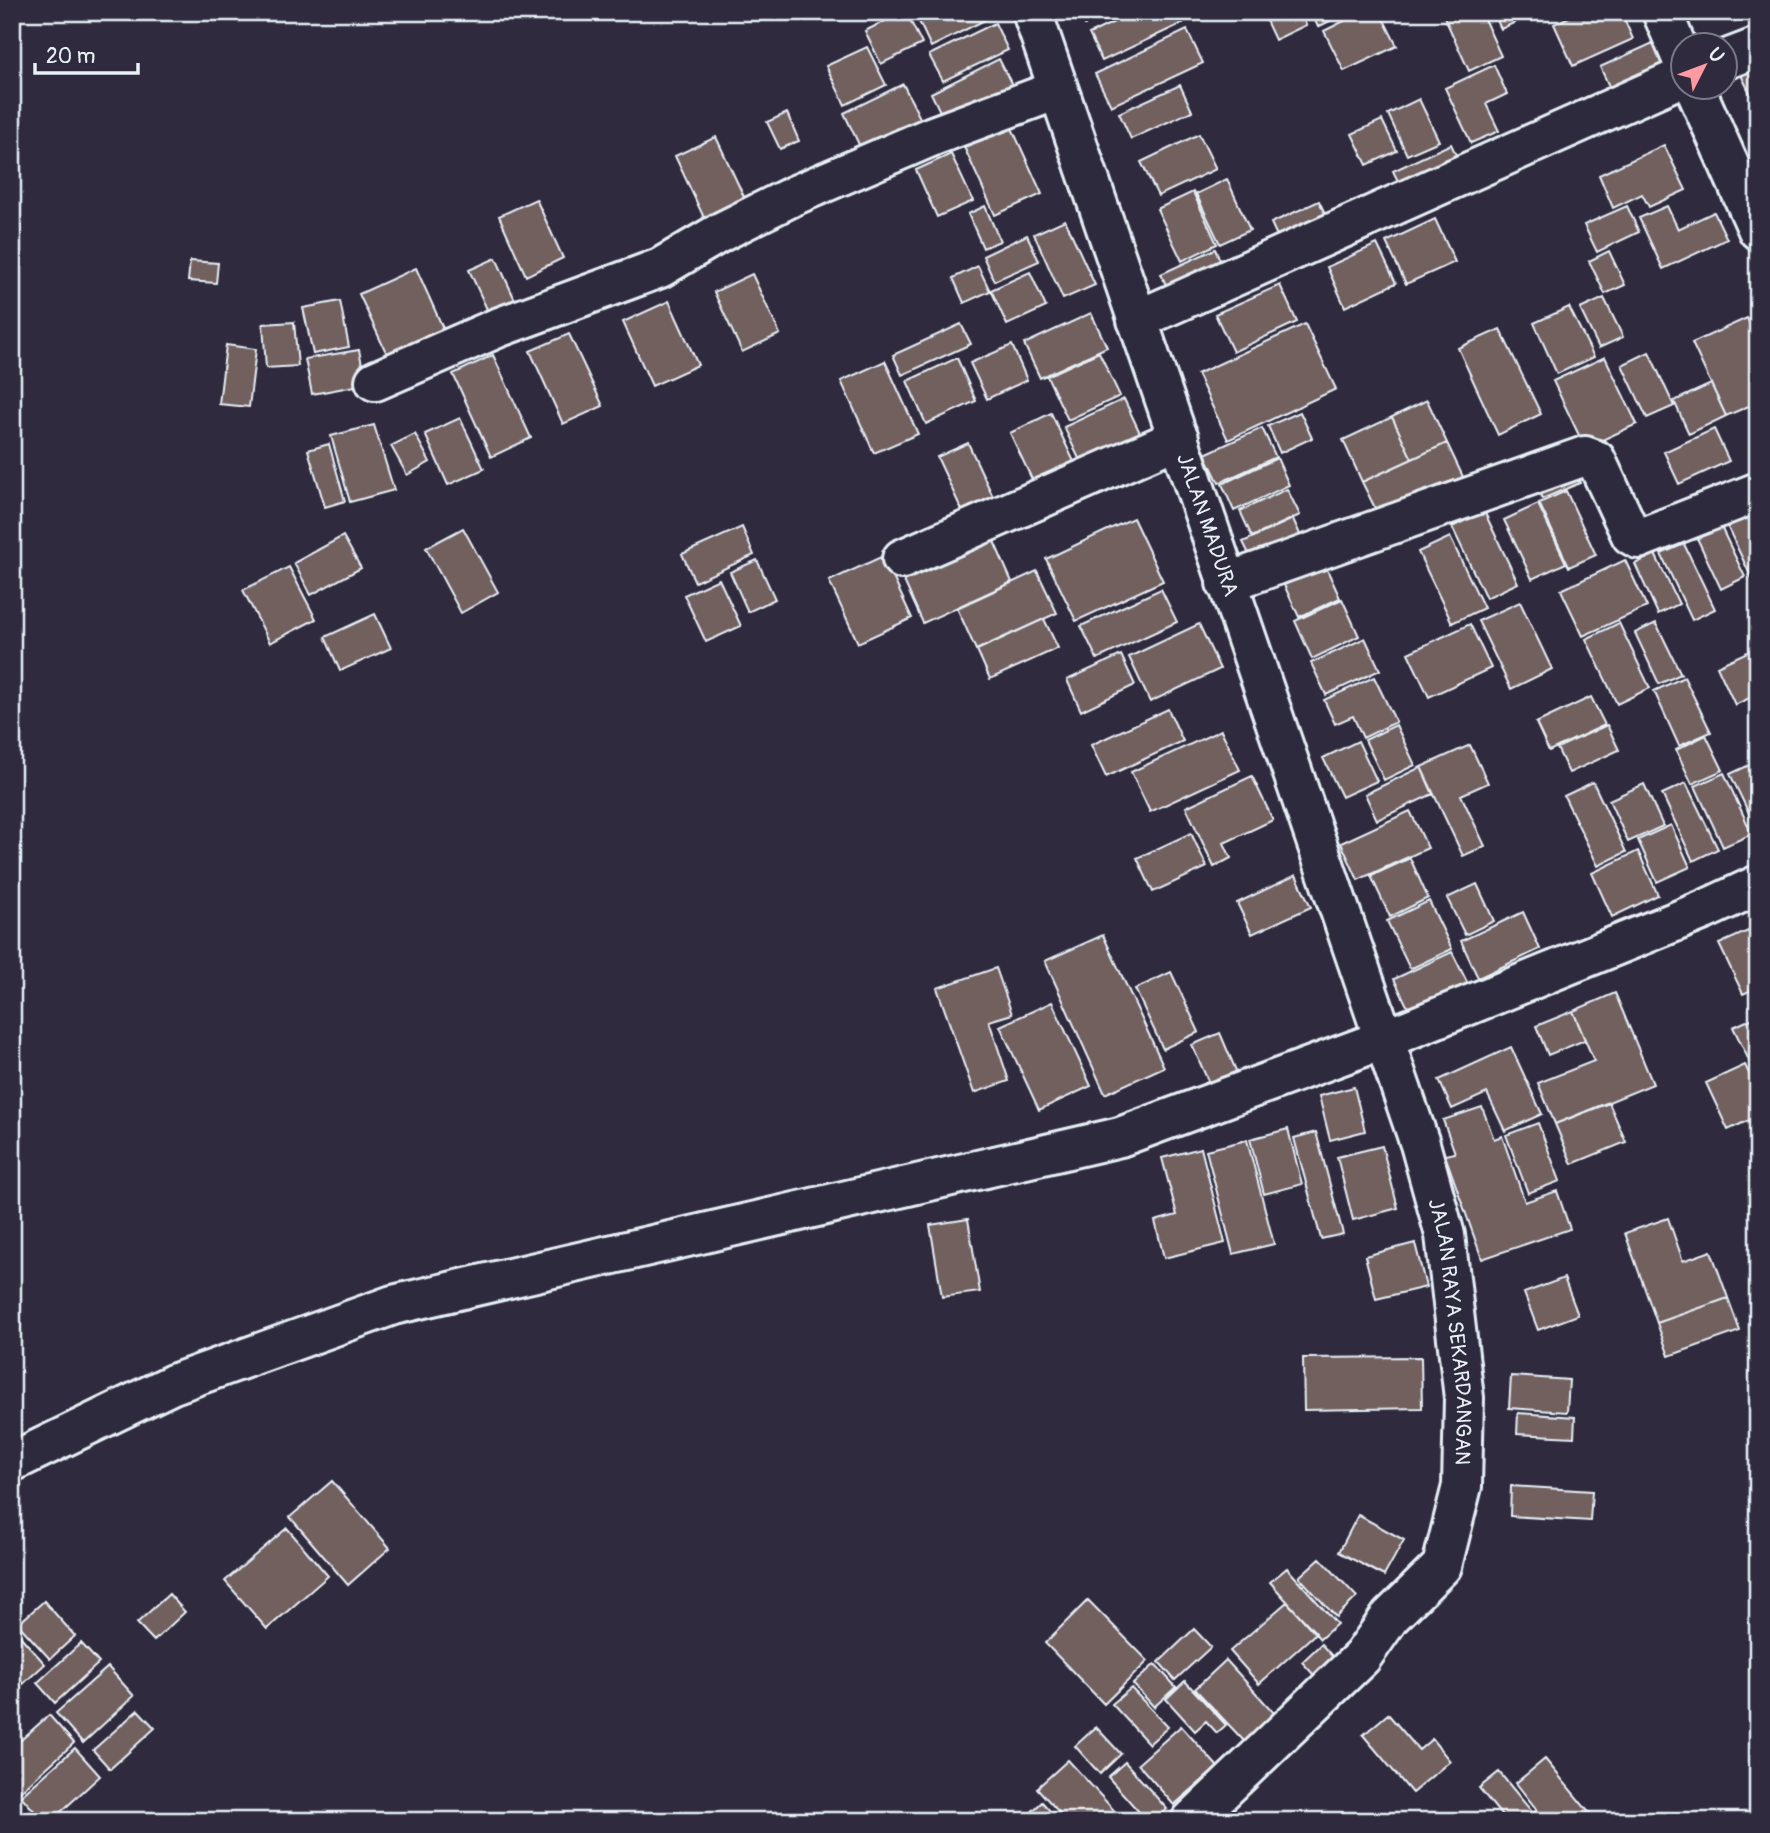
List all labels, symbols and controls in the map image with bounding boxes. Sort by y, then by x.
scale bar [35,32,138,76]
north arrow [1668,32,1738,102]
text: 20 m [46,43,95,70]
text: U [1703,43,1729,68]
street label: JALAN MADURA [1171,450,1245,600]
street label: JALAN RAYA SEKARDANGAN [1422,1195,1478,1465]

